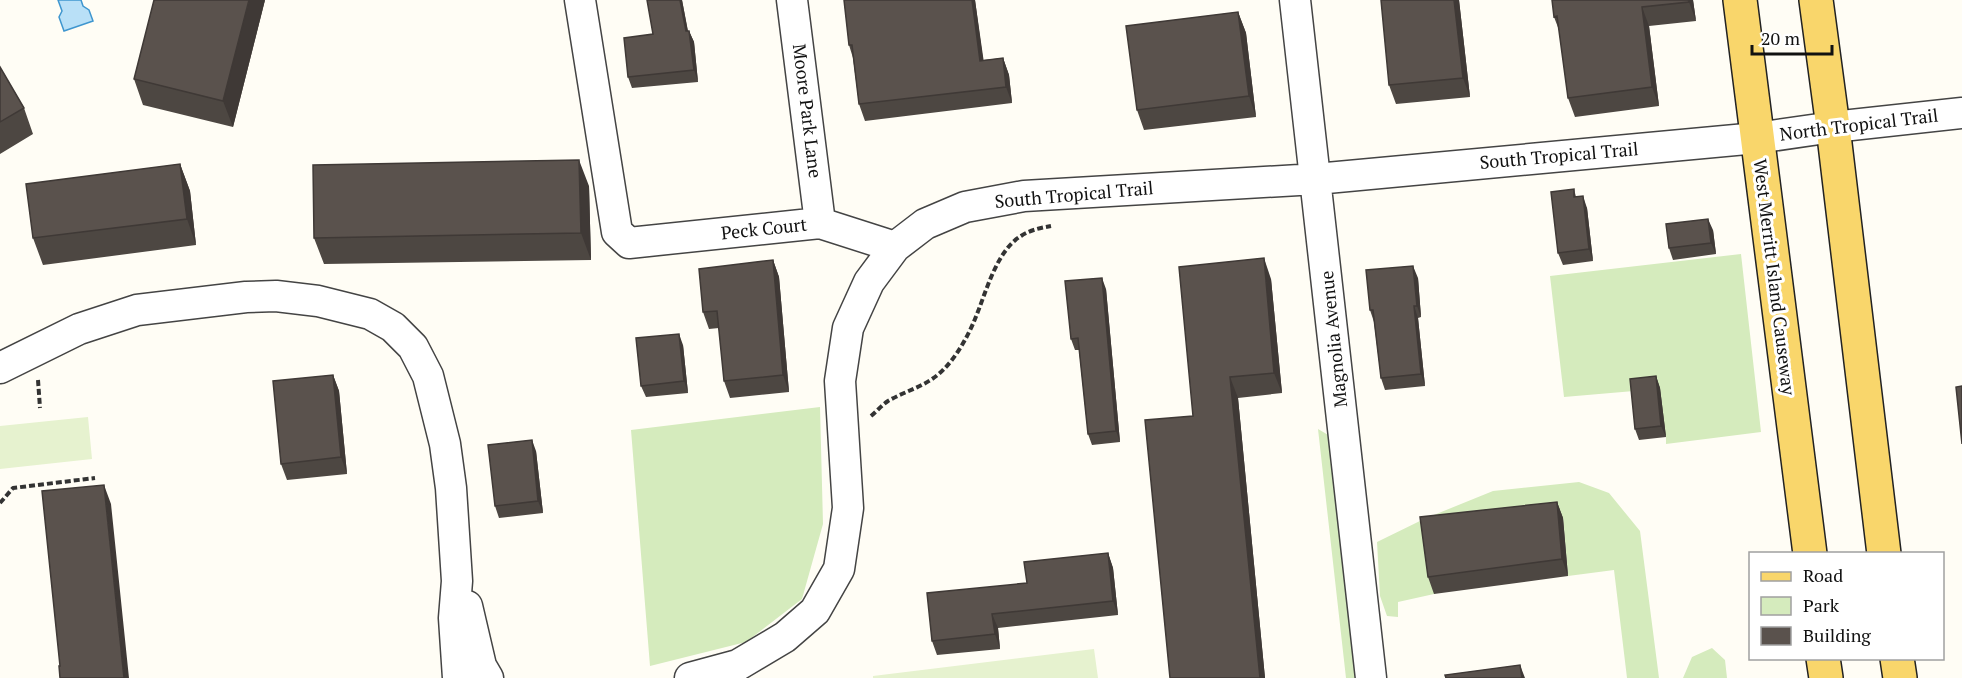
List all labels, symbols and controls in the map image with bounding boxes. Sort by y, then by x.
scale bar [1752,18,1832,56]
text: 20 m [1761,26,1801,50]
street label: Moore Park Lane [788,42,828,179]
street label: North Tropical Trail [1778,102,1939,146]
street label: South Tropical Trail [1478,136,1639,174]
street label: West Merritt Island Causeway [1749,157,1802,397]
street label: South Tropical Trail [993,175,1154,213]
street label: Peck Court [720,212,808,244]
street label: Magnolia Avenue [1314,269,1352,409]
legend [1749,552,1944,660]
text: Road [1803,563,1843,587]
text: Park [1803,593,1840,617]
text: Building [1803,623,1871,647]

